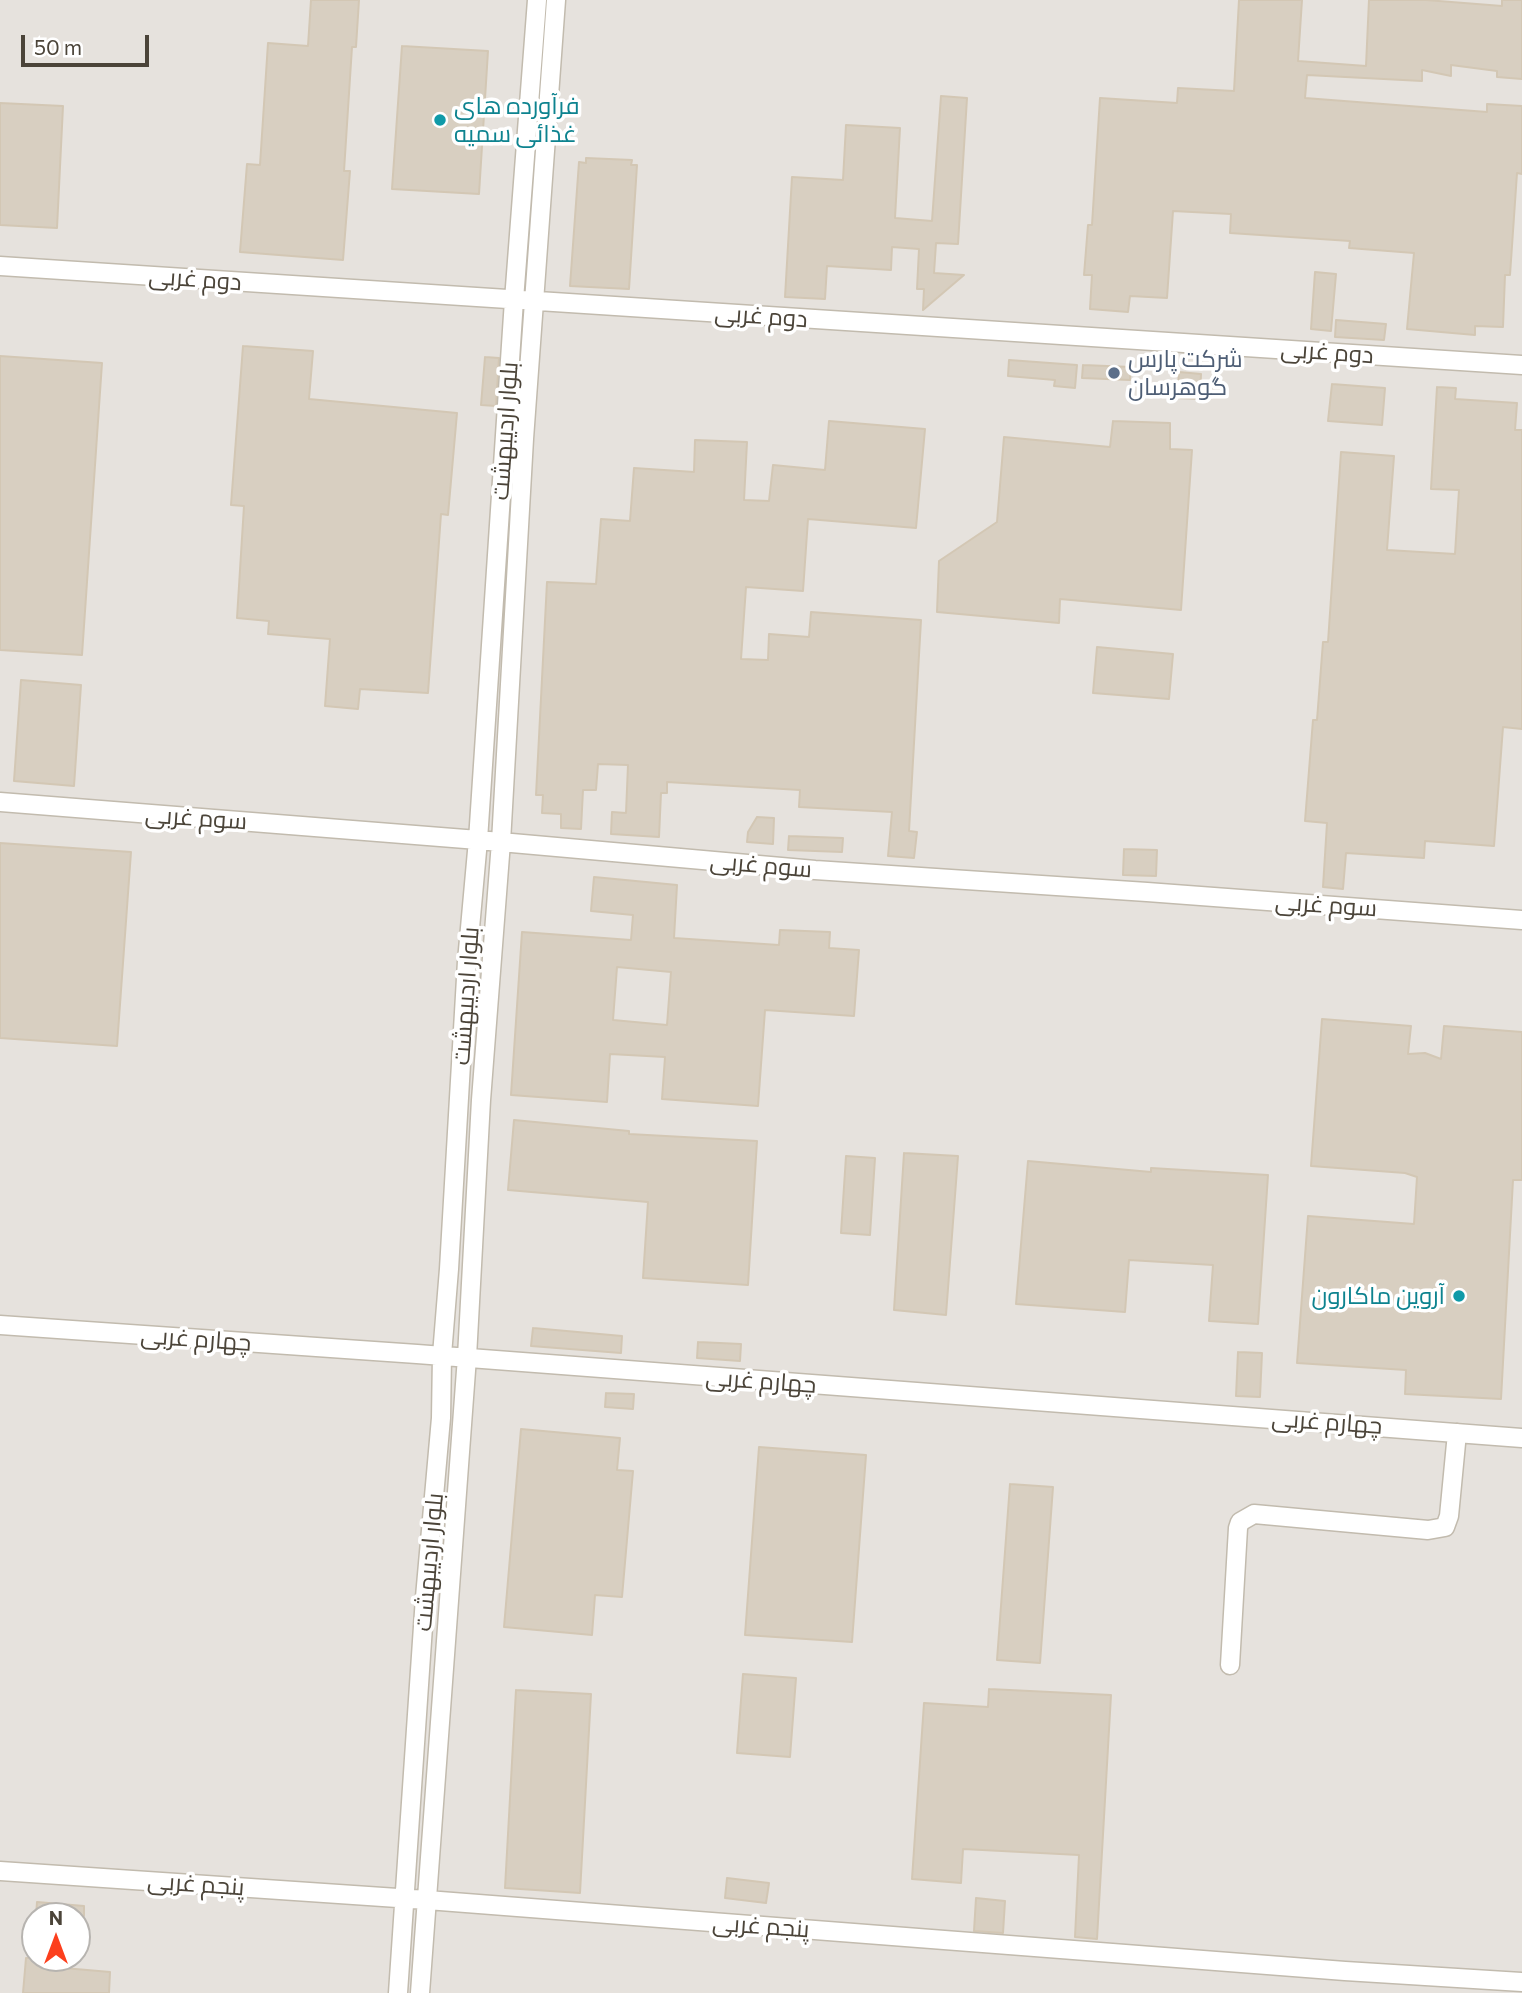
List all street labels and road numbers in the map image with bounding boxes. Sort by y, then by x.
street label: دوم غربی [147,261,243,297]
street label: دوم غربی [713,298,809,334]
street label: دوم غربی [1279,334,1375,370]
street label: بلوار اردیبهشت [486,361,524,501]
street label: سوم غربی [144,800,248,836]
street label: سوم غربی [709,846,813,884]
street label: سوم غربی [1274,887,1378,923]
street label: بلوار اردیبهشت [447,926,485,1066]
street label: چهارم غربی [140,1321,252,1357]
street label: چهارم غربی [705,1363,817,1399]
street label: چهارم غربی [1271,1404,1383,1440]
street label: بلوار اردیبهشت [409,1492,449,1632]
street label: پنجم غربی [146,1866,246,1902]
street label: پنجم غربی [711,1908,811,1944]

